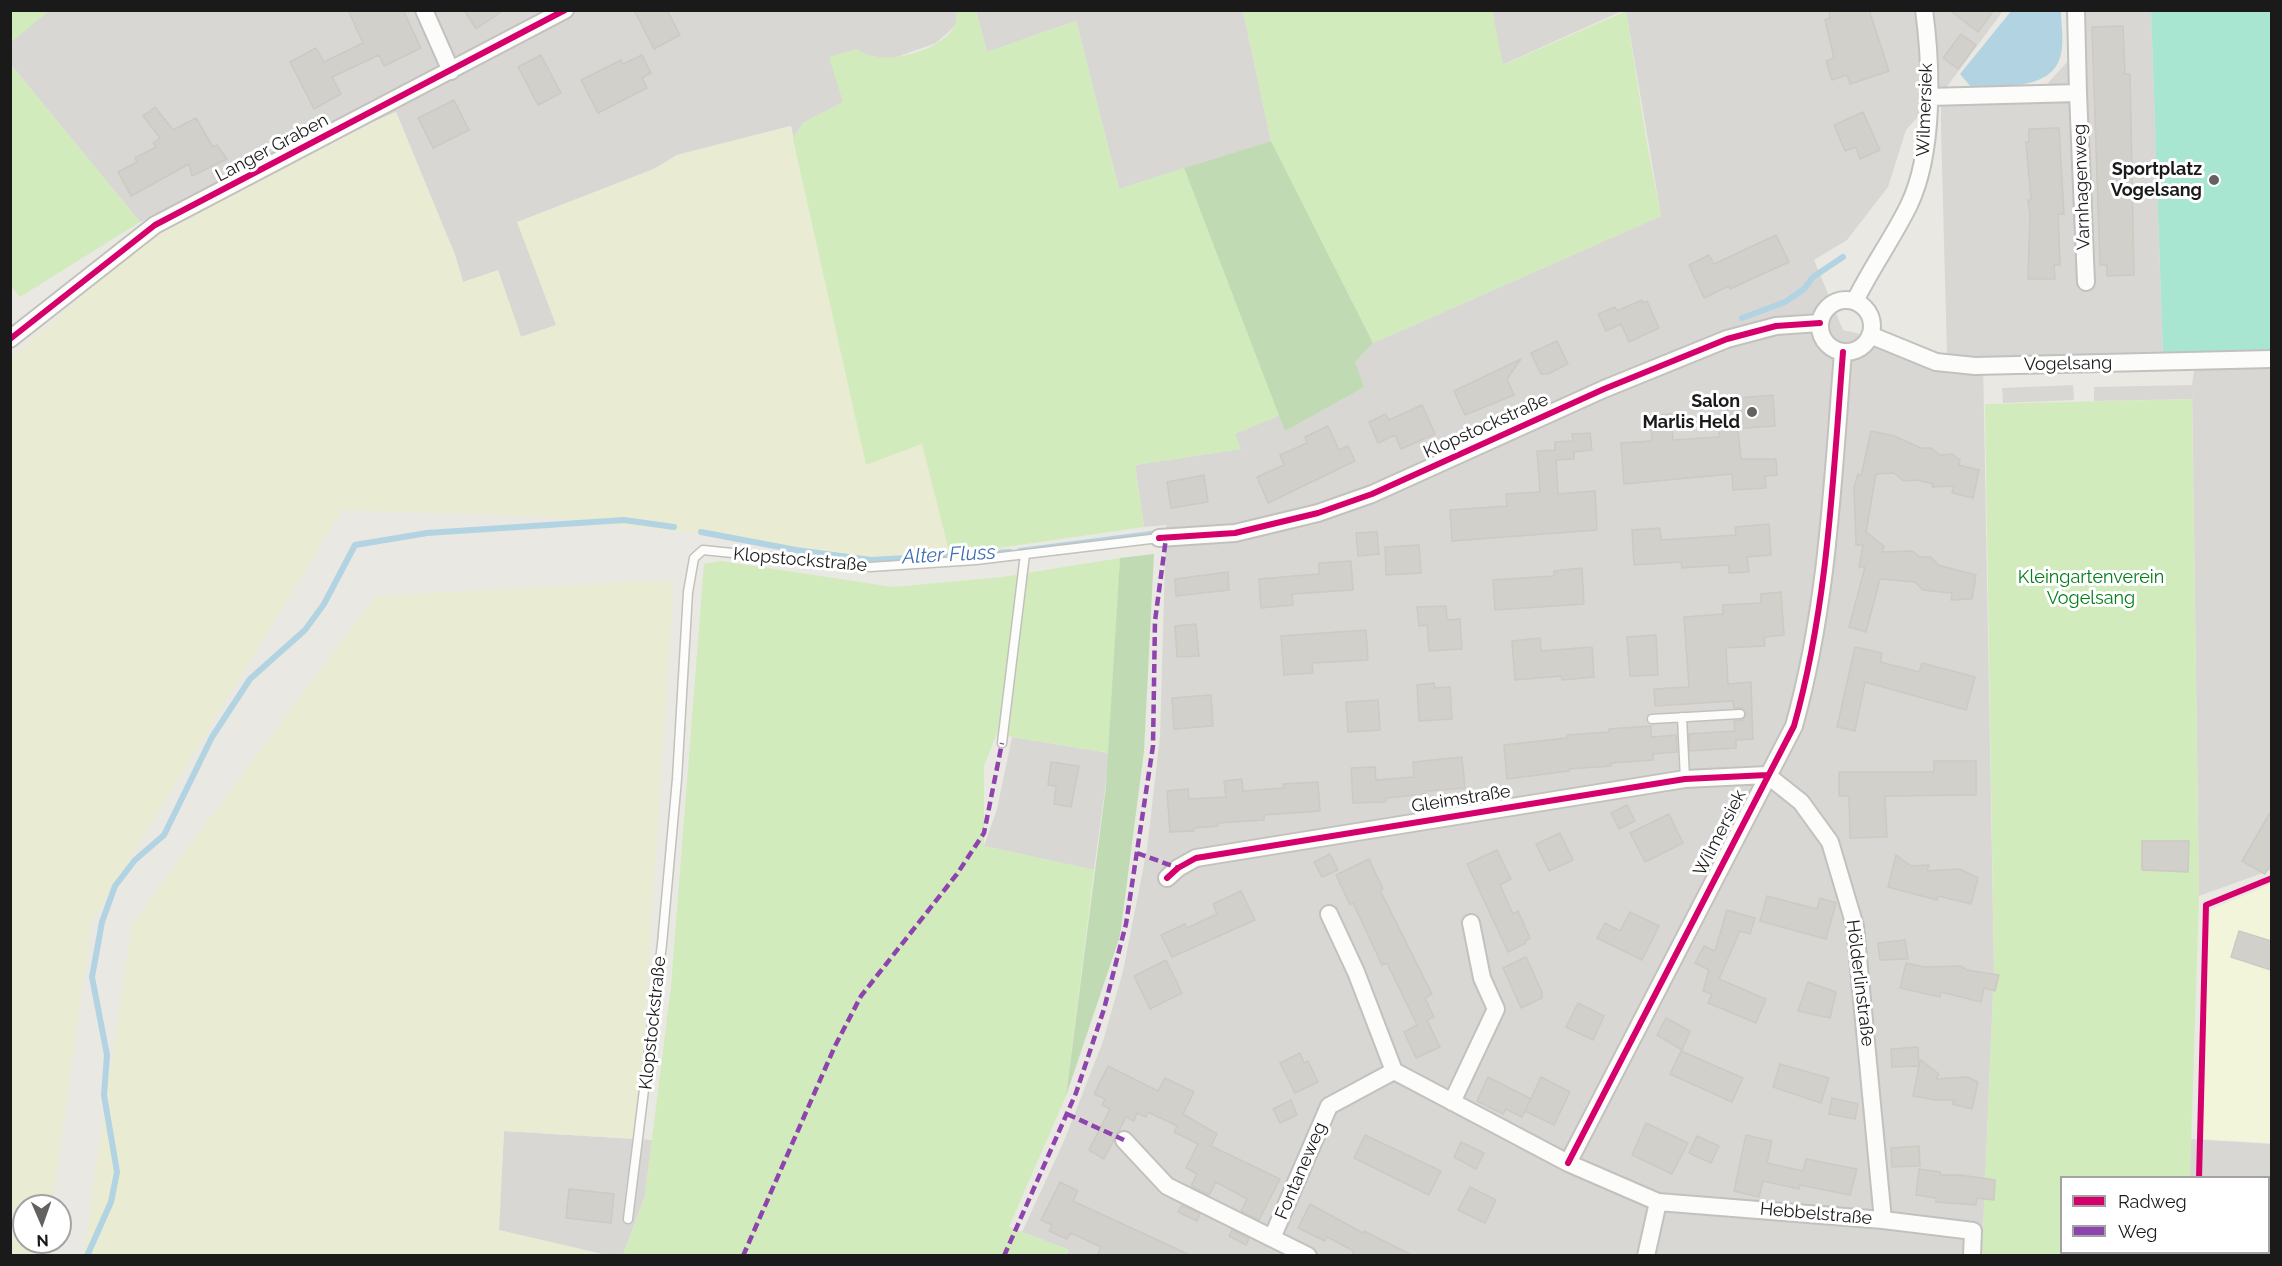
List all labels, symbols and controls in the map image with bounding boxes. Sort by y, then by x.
street label: Wilmersiek [1913,63,1937,157]
street label: Langer Graben [212,109,332,187]
street label: Varnhagenweg [2069,124,2095,250]
place label: Sportplatz Vogelsang [2111,159,2202,201]
marker: Sportplatz Vogelsang [2207,173,2221,187]
street label: Vogelsang [2024,352,2112,376]
street label: Klopstockstraße [1420,389,1552,463]
place label: Salon Marlis Held [1642,391,1740,434]
marker: Salon Marlis Held [1745,405,1759,419]
water label: Alter Fluss [902,541,996,569]
street label: Klopstockstraße [732,543,868,577]
park label: Kleingartenverein Vogelsang [2018,567,2164,610]
street label: Gleimstraße [1410,781,1512,817]
street label: Wilmersiek [1689,786,1751,880]
street label: Hölderlinstraße [1842,918,1878,1048]
street label: Klopstockstraße [635,955,671,1091]
street label: Fontaneweg [1271,1119,1331,1223]
legend [2060,1176,2270,1254]
text: Radweg [2118,1191,2187,1212]
north arrow [12,1194,72,1254]
street label: Hebbelstraße [1759,1198,1873,1230]
text: Weg [2118,1221,2157,1242]
text: N [36,1231,49,1250]

